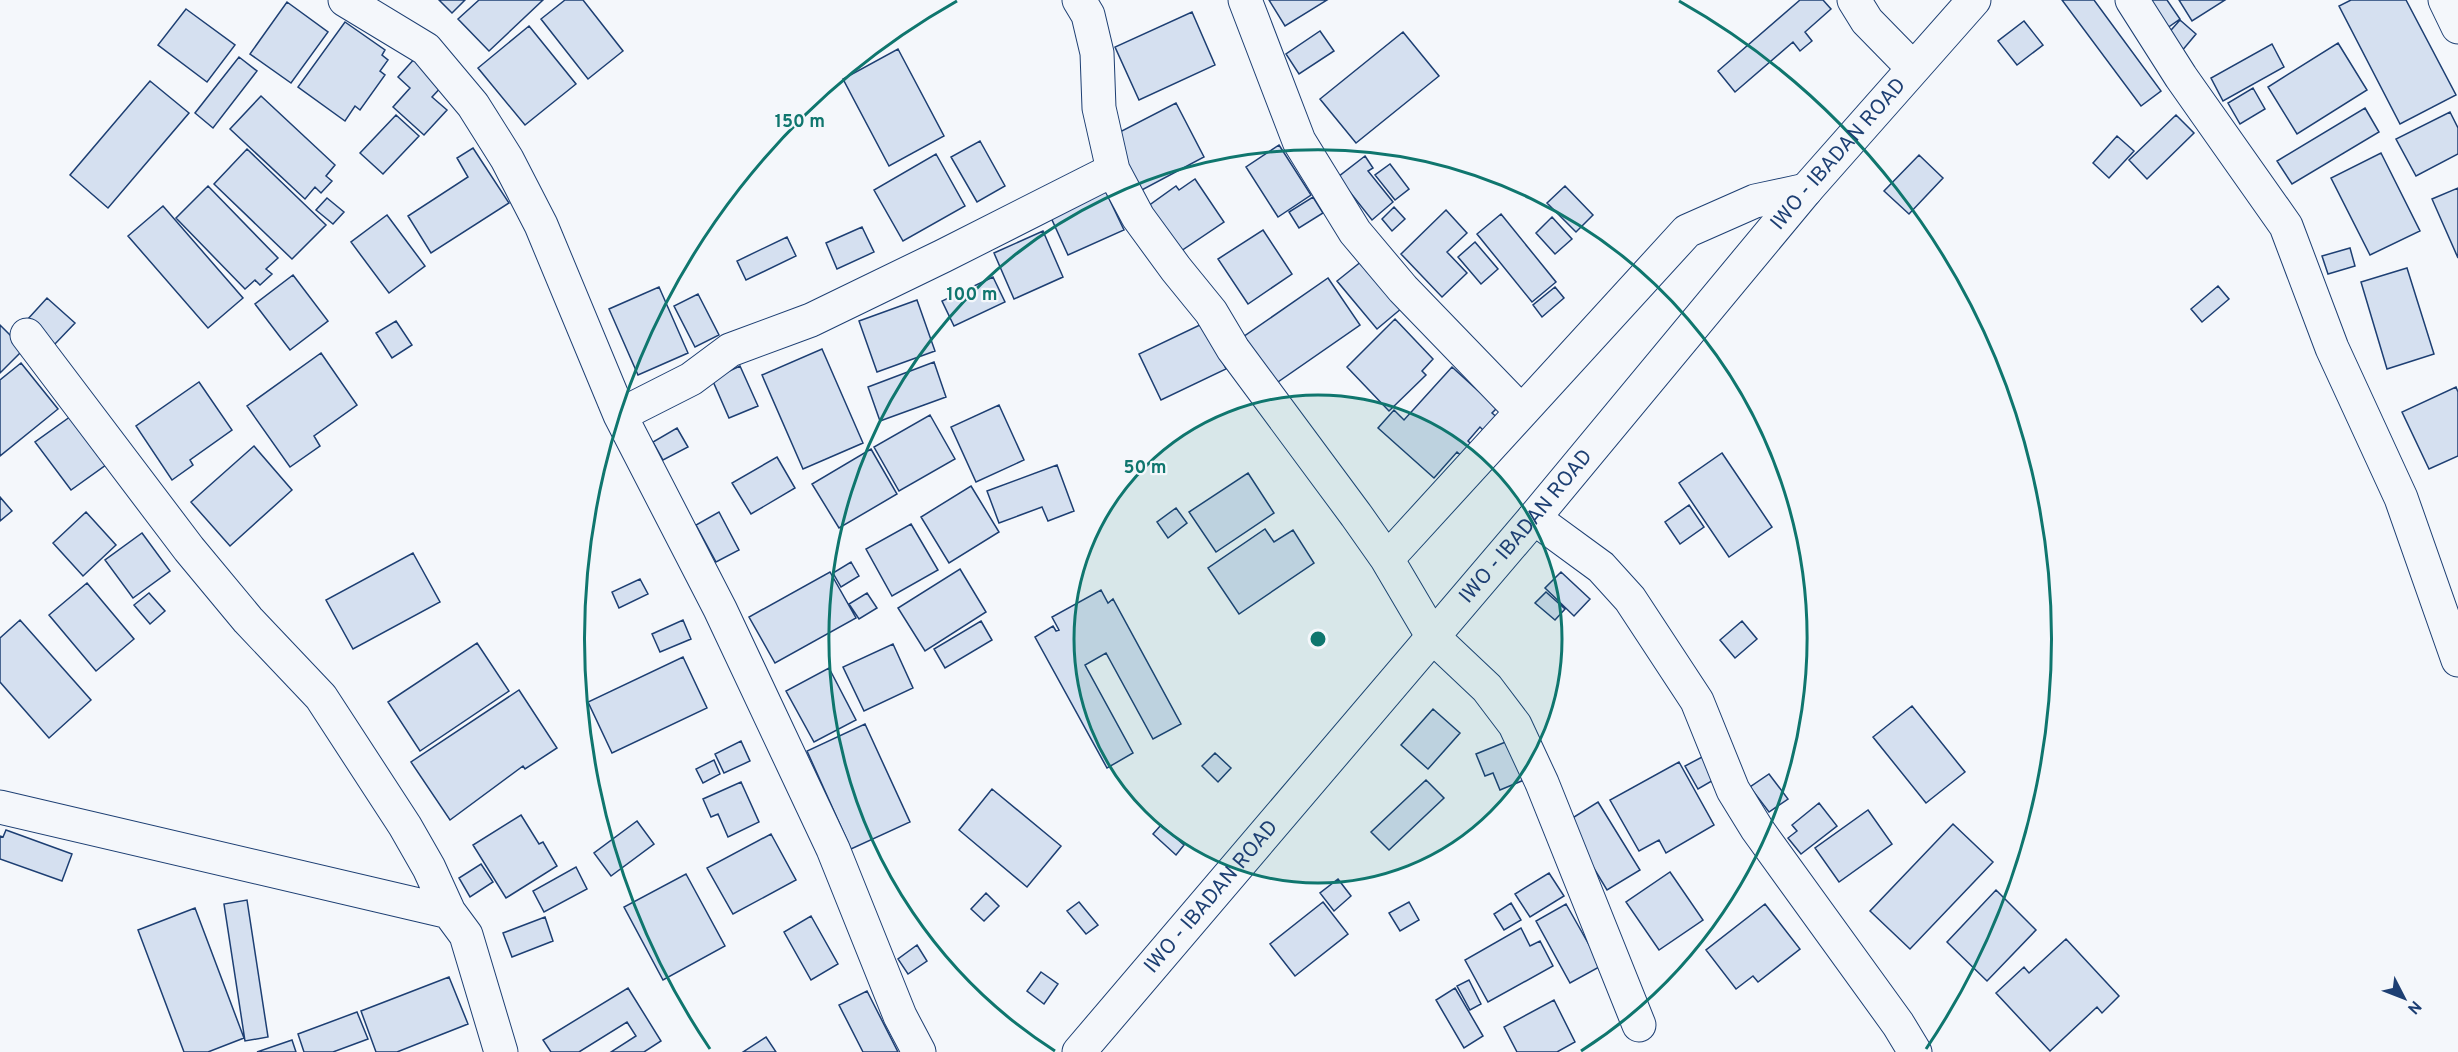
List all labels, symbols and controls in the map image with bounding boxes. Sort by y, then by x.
street label: IWO - IBADAN ROAD [1765,72,1912,236]
text: 150 m [775,111,825,134]
text: 100 m [946,284,998,307]
street label: IWO - IBADAN ROAD [1454,444,1599,609]
text: 50 m [1123,457,1167,480]
centre of rings [1308,629,1328,649]
street label: IWO - IBADAN ROAD [1138,814,1284,979]
north arrow [2374,968,2434,1028]
text: N [2402,996,2425,1018]

